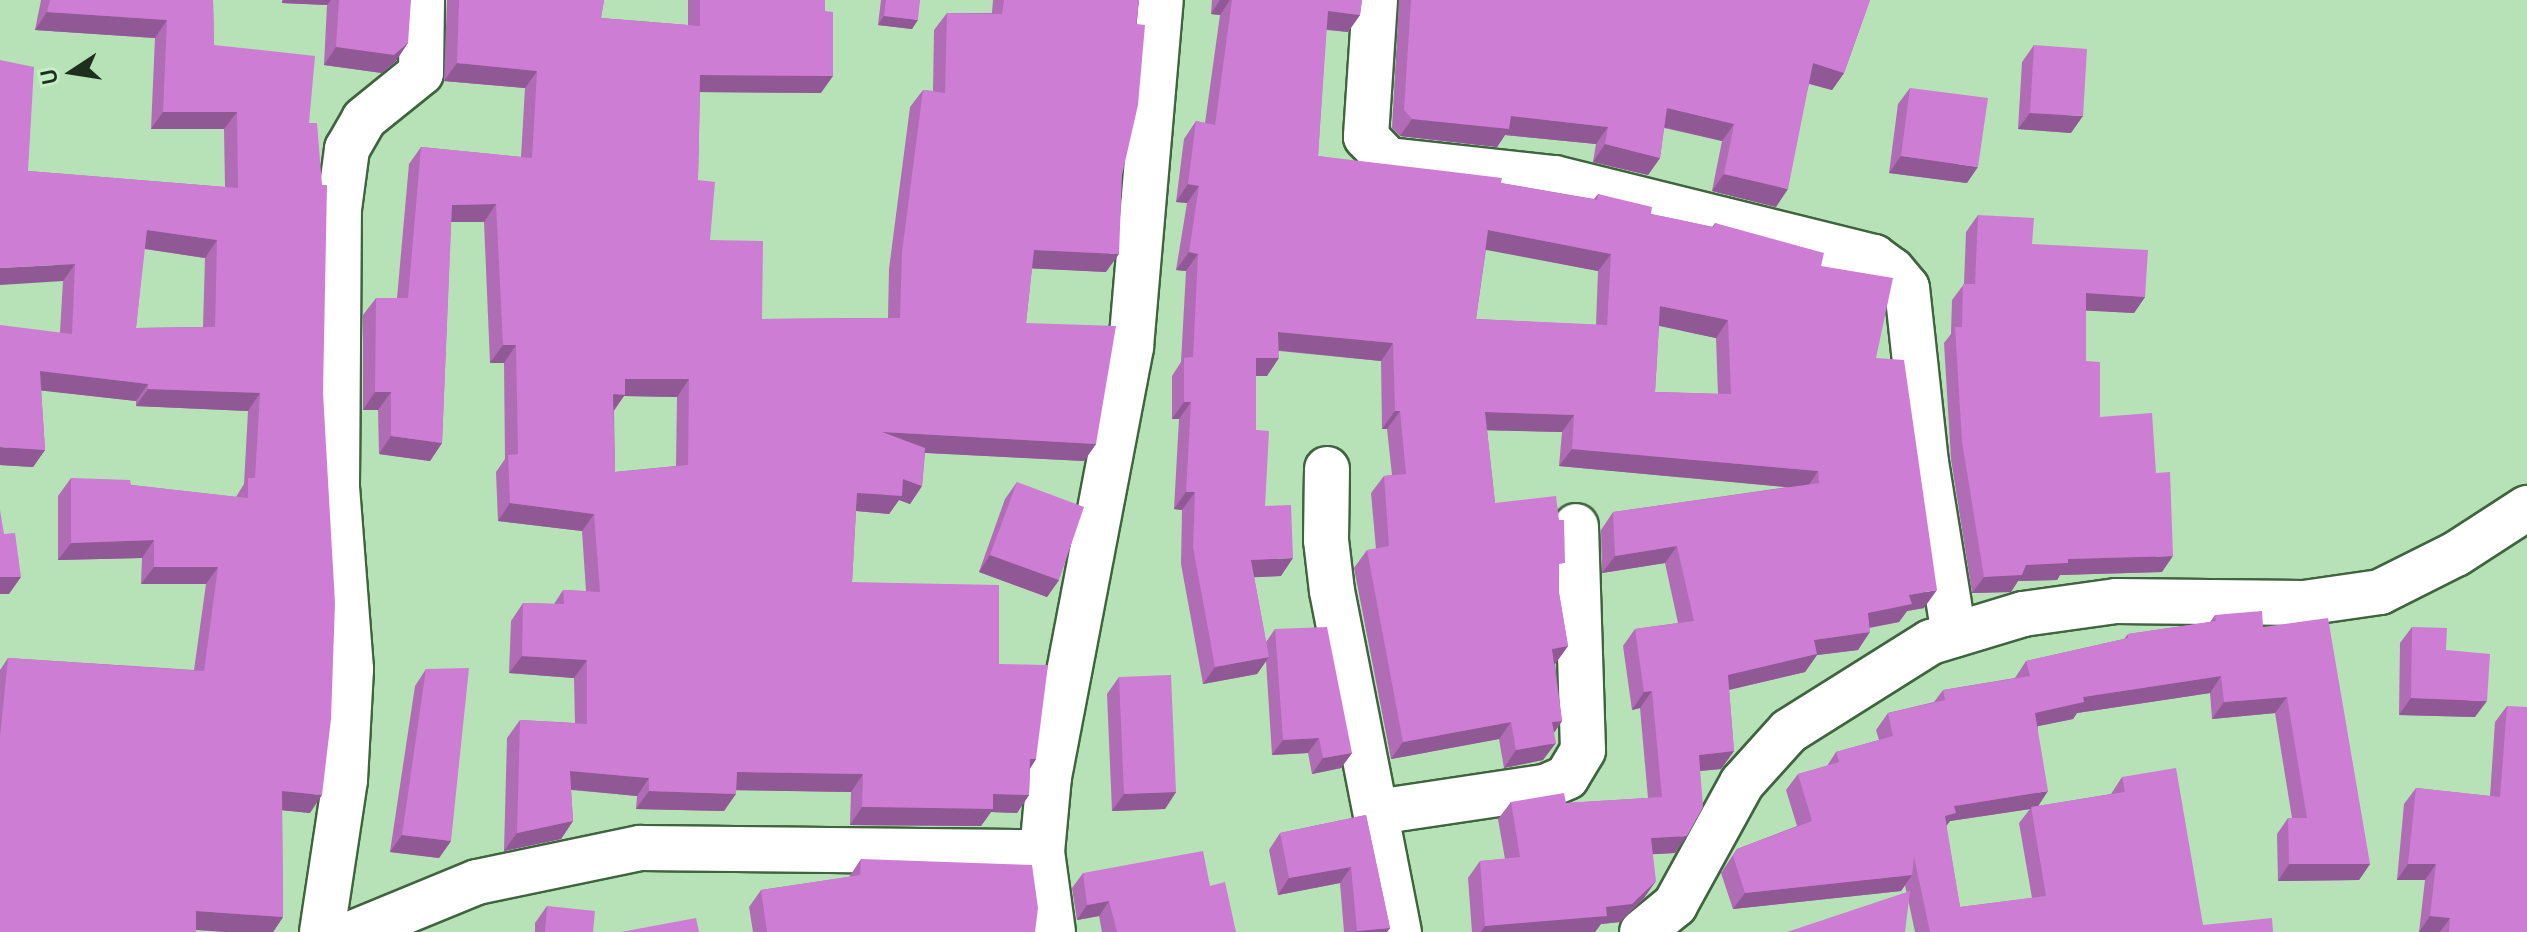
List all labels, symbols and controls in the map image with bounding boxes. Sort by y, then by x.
north arrow [32,32,112,112]
text: U [33,67,64,87]

